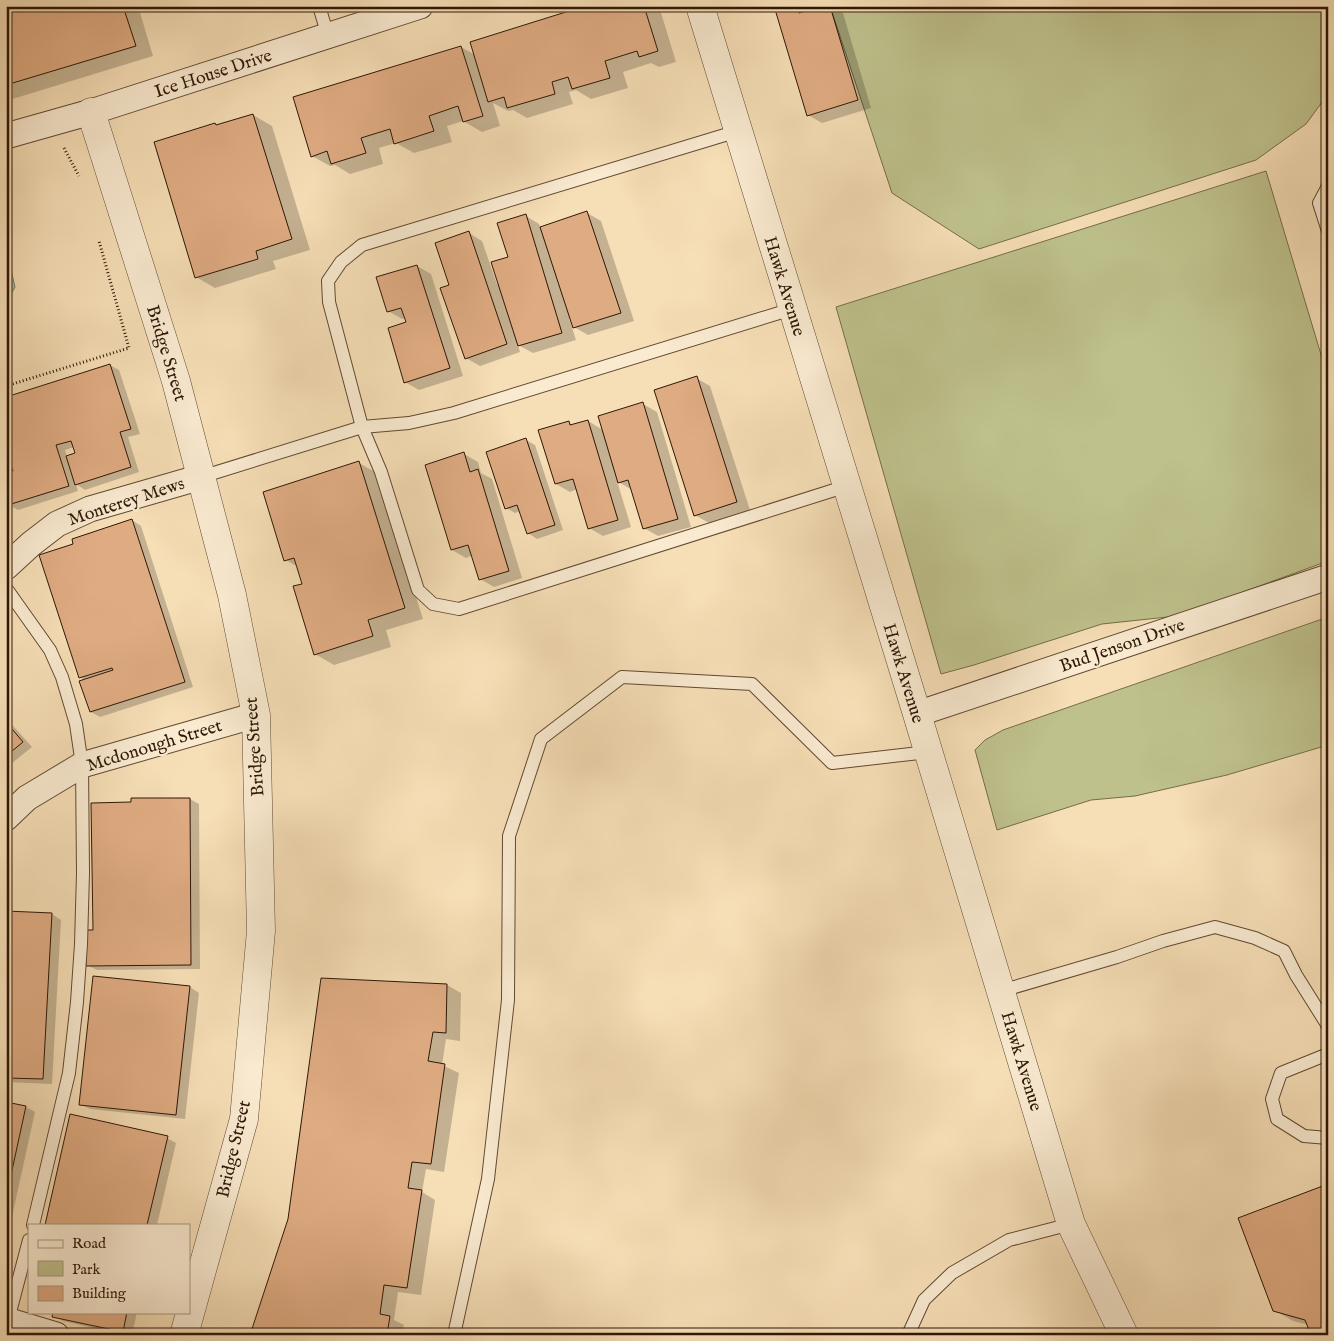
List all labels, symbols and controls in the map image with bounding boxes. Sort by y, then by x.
street label: Ice House Drive [152,45,275,104]
street label: Hawk Avenue [757,234,810,339]
street label: Bridge Street [140,302,191,404]
street label: Monterey Mews [65,473,188,532]
street label: Bud Jenson Drive [1057,614,1188,679]
street label: Hawk Avenue [876,621,929,726]
street label: Bridge Street [241,696,270,797]
street label: Mcdonough Street [84,715,225,778]
street label: Hawk Avenue [994,1009,1047,1114]
street label: Bridge Street [212,1098,257,1200]
legend [28,1224,190,1314]
text: Road [72,1234,107,1253]
text: Park [72,1260,102,1279]
text: Building [72,1284,127,1303]

